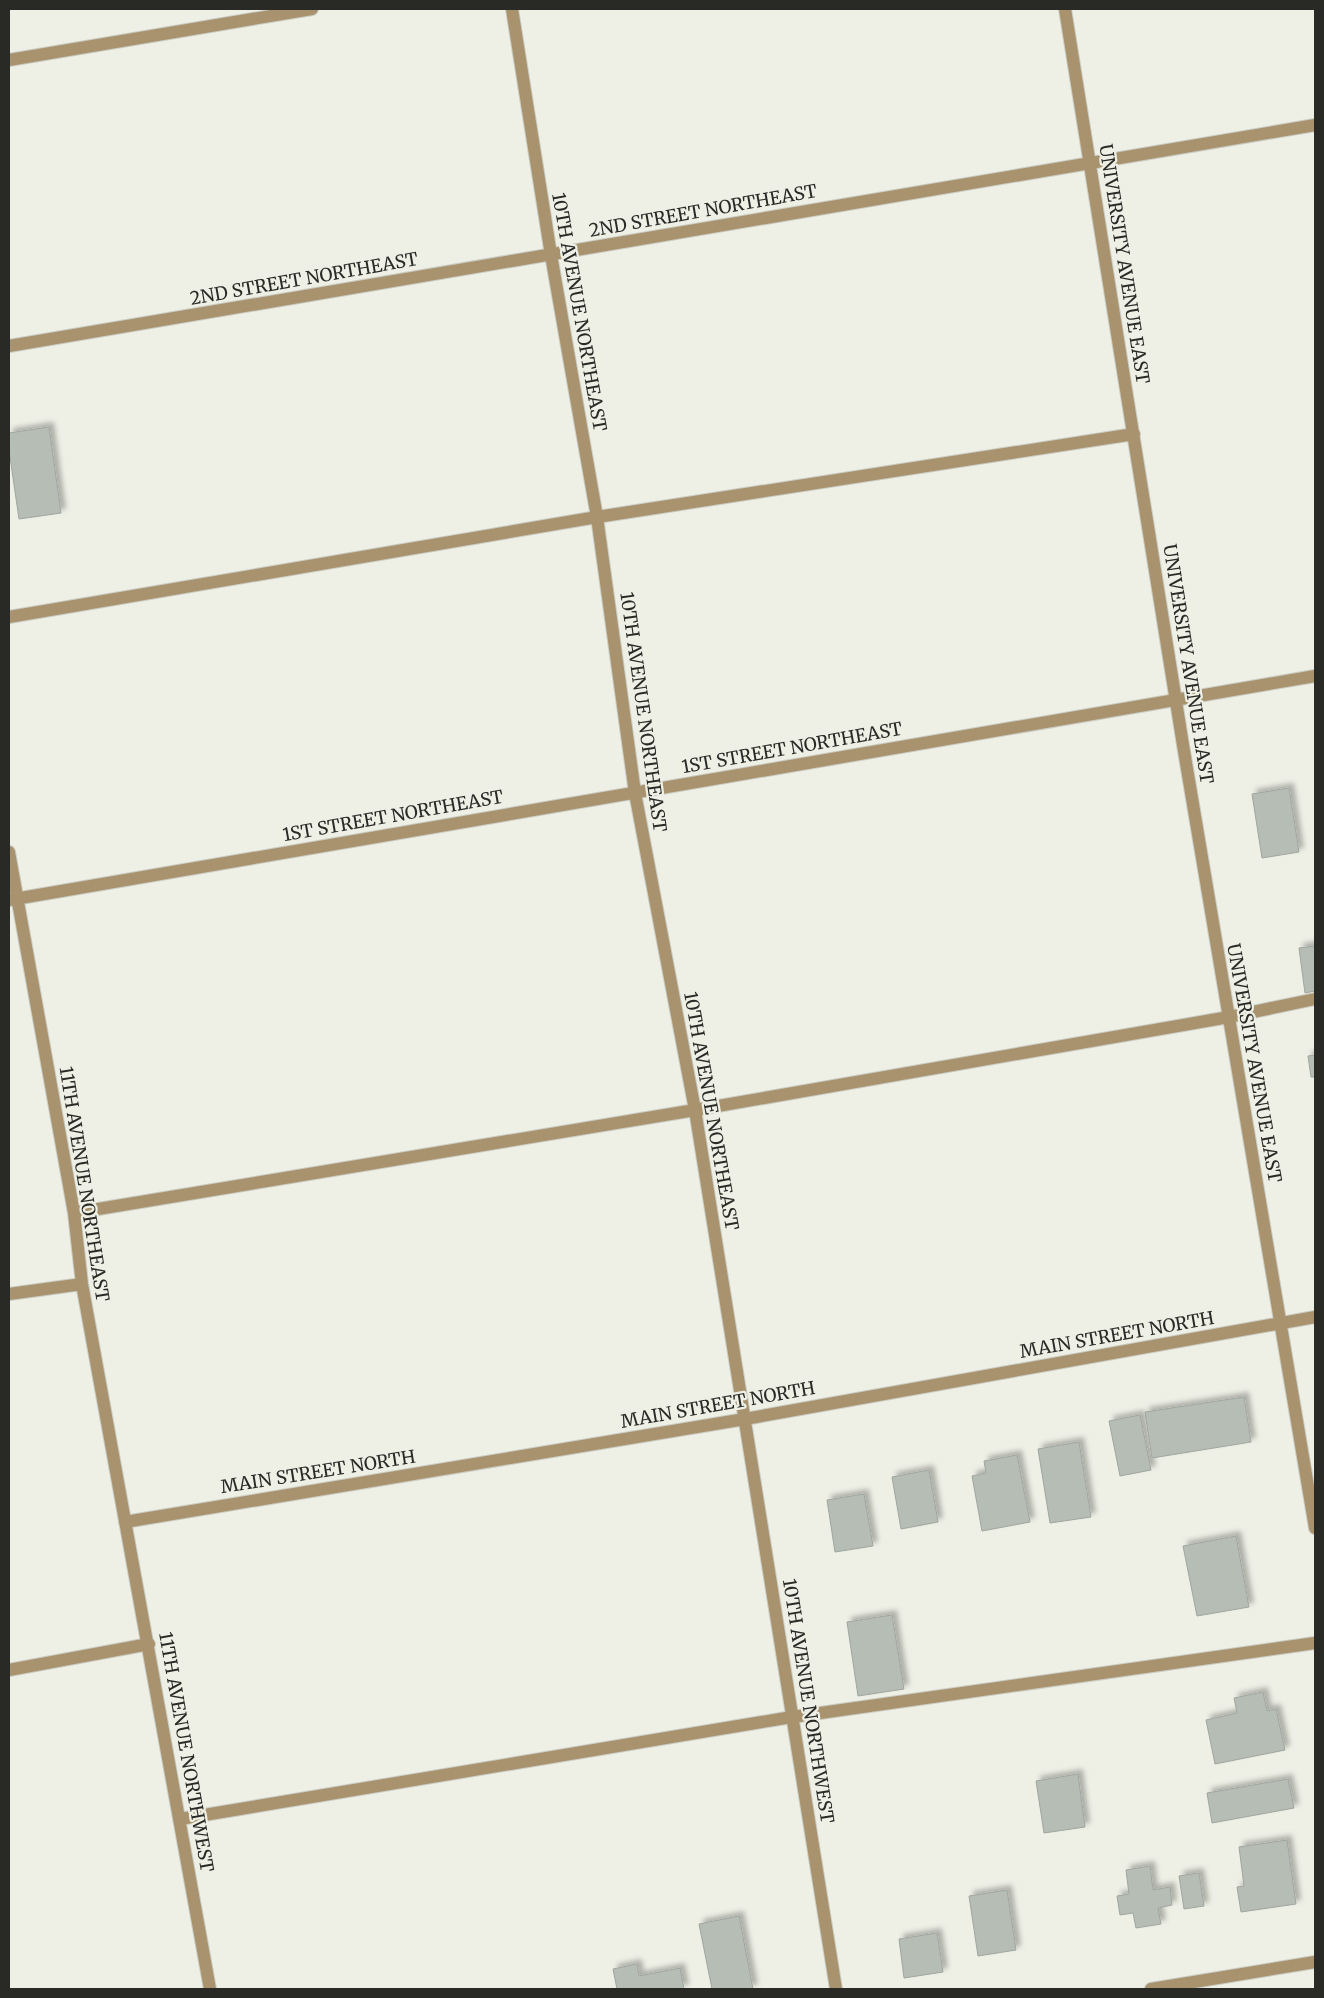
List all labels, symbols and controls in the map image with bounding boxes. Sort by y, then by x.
street label: UNIVERSITY AVENUE EAST [1094,143,1155,386]
street label: 2ND STREET NORTHEAST [587,179,819,242]
street label: 10TH AVENUE NORTHEAST [547,191,612,433]
street label: 2ND STREET NORTHEAST [188,247,420,310]
street label: UNIVERSITY AVENUE EAST [1158,543,1219,786]
street label: 10TH AVENUE NORTHEAST [615,591,672,834]
street label: 1ST STREET NORTHEAST [680,717,905,778]
street label: 1ST STREET NORTHEAST [281,785,506,846]
street label: UNIVERSITY AVENUE EAST [1222,942,1287,1185]
street label: 10TH AVENUE NORTHEAST [679,990,744,1232]
street label: 11TH AVENUE NORTHEAST [55,1065,115,1304]
street label: MAIN STREET NORTH [1018,1306,1216,1363]
street label: MAIN STREET NORTH [619,1376,817,1433]
street label: MAIN STREET NORTH [219,1445,417,1498]
street label: 10TH AVENUE NORTHWEST [778,1577,839,1825]
street label: 11TH AVENUE NORTHWEST [154,1630,219,1874]

